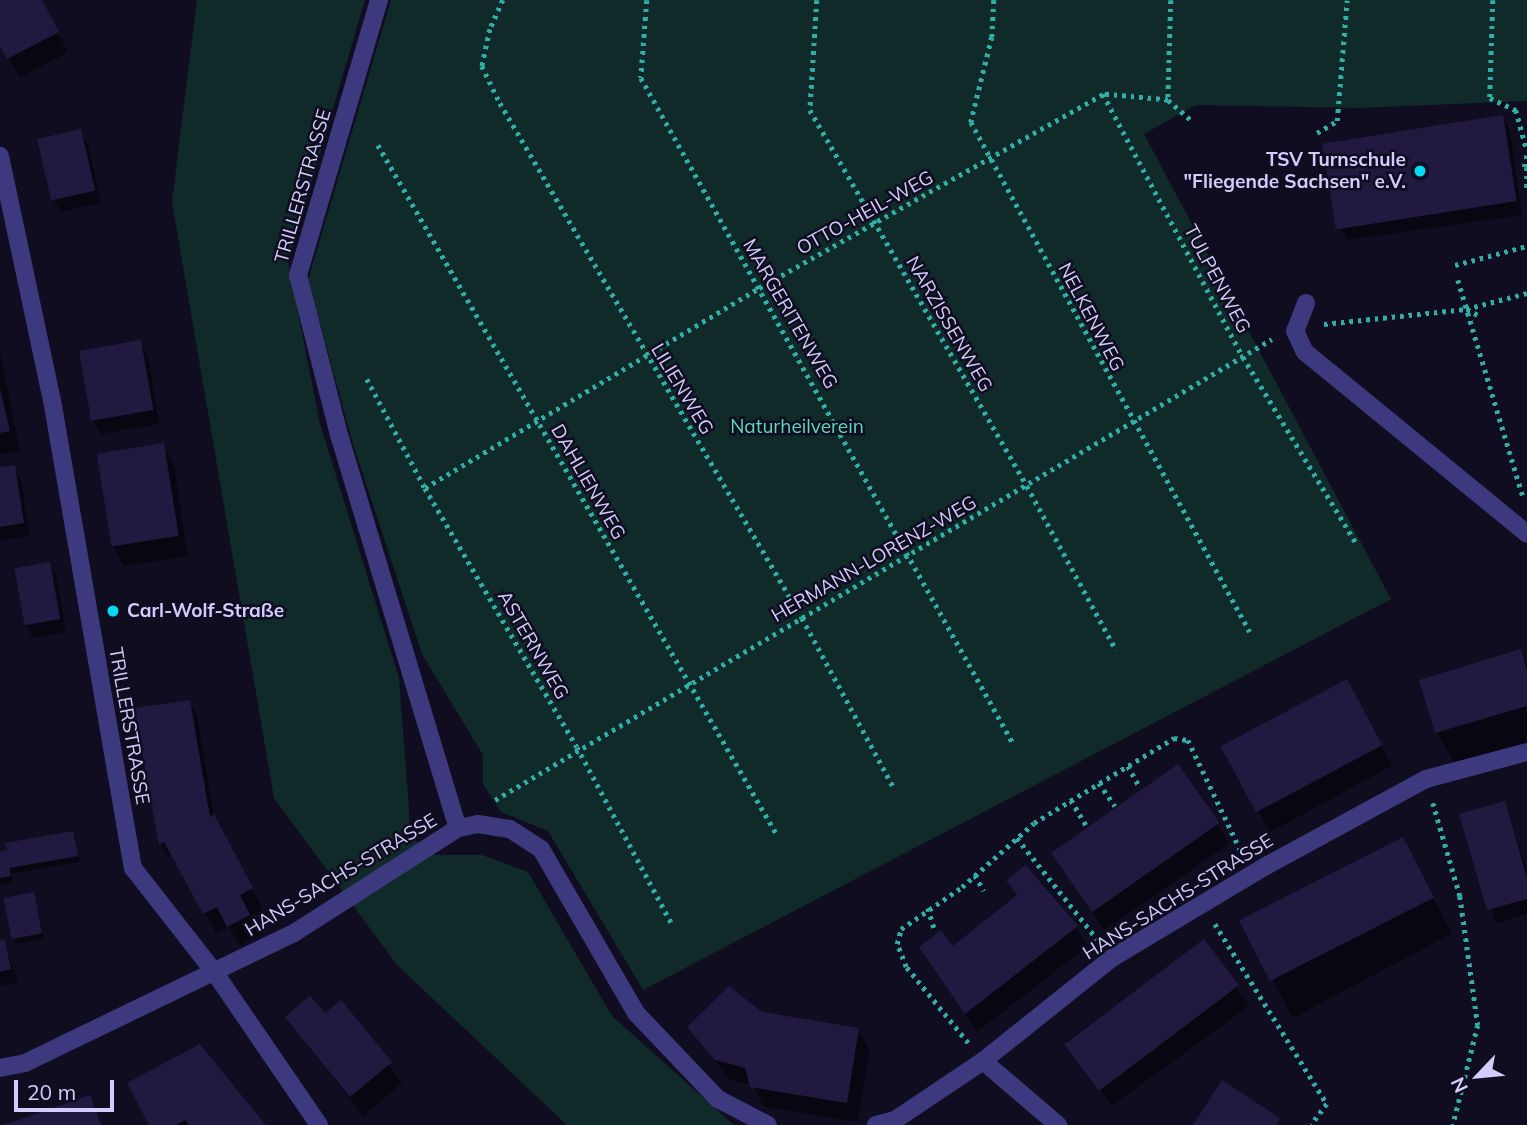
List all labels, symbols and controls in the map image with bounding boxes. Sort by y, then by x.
street label: TRILLERSTRASSE [270,106,336,266]
place label: TSV Turnschule "Fliegende Sachsen" e.V. [1184,149,1406,193]
marker: TSV Turnschule "Fliegende Sachsen" e.V. [1412,163,1428,179]
street label: OTTO-HEIL-WEG [793,166,937,260]
street label: TULPENWEG [1179,221,1255,337]
street label: MARGERITENWEG [738,235,842,393]
street label: NARZISSENWEG [901,252,997,396]
street label: NELKENWEG [1053,259,1129,375]
street label: LILIENWEG [646,339,718,439]
park label: Naturheilverein [730,416,864,438]
street label: DAHLIENWEG [546,420,630,544]
street label: HERMANN-LORENZ-WEG [767,491,981,627]
street label: ASTERNWEG [493,587,573,703]
place label: Carl-Wolf-Straße [127,600,284,622]
marker: Carl-Wolf-Straße [105,603,121,619]
street label: TRILLERSTRASSE [104,646,154,806]
street label: HANS-SACHS-STRASSE [241,809,441,941]
street label: HANS-SACHS-STRASSE [1079,829,1277,965]
north arrow [1443,1041,1513,1111]
scale bar [18,1066,117,1110]
text: N [1445,1073,1473,1097]
text: 20 m [27,1079,76,1105]

